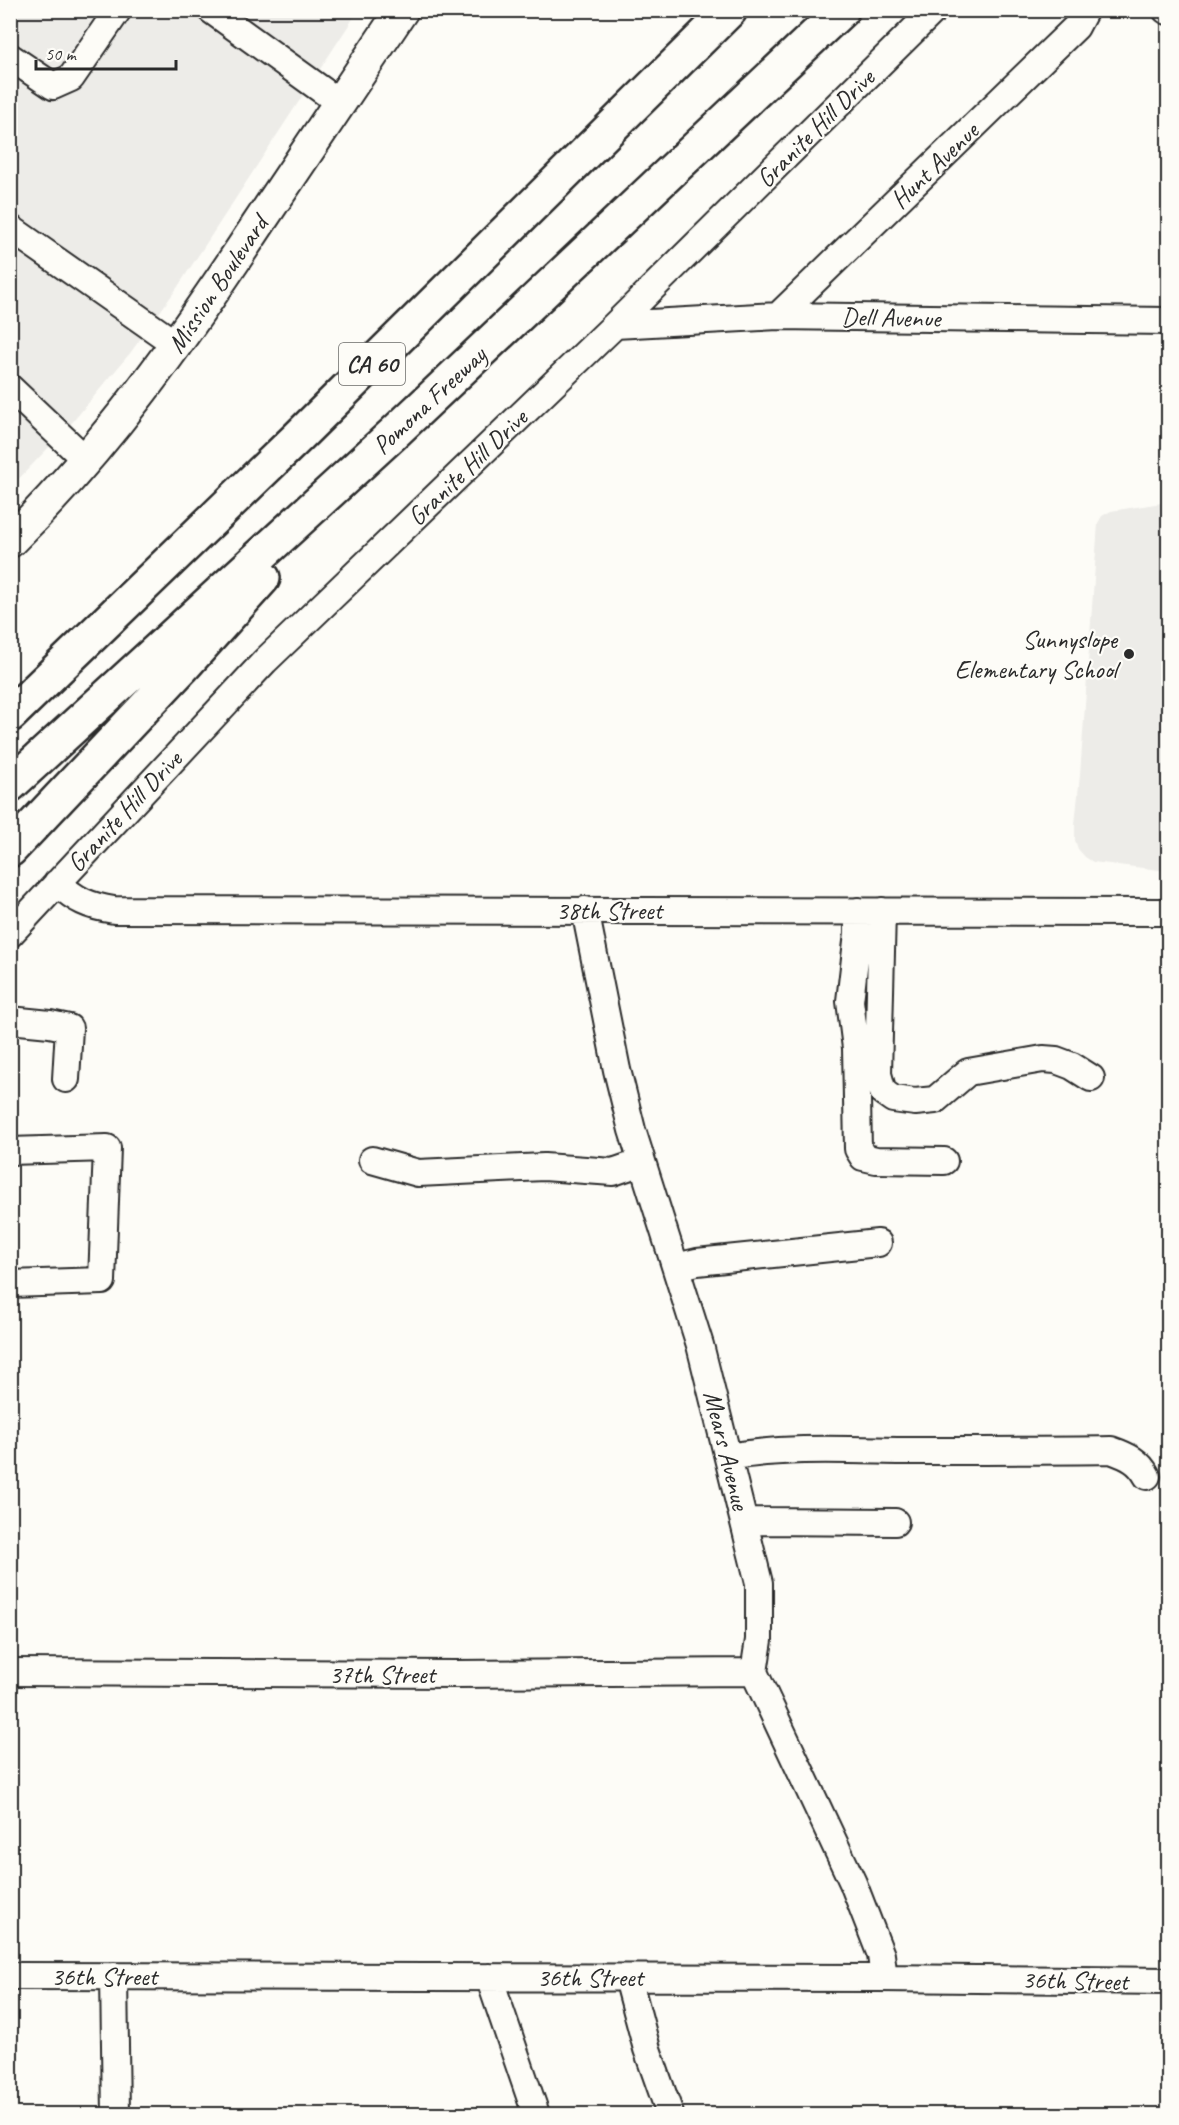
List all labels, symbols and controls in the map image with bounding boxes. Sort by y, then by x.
scale bar [36,33,176,71]
text: 50 m [45,43,78,65]
street label: Granite Hill Drive [749,61,883,195]
street label: Hunt Avenue [883,113,987,216]
street label: Mission Boulevard [159,206,277,359]
street label: Dell Avenue [841,300,943,335]
street label: Pomona Freeway [365,338,495,461]
road number: CA 60 [339,343,405,385]
street label: Granite Hill Drive [400,401,535,533]
place label: Sunnyslope Elementary School [955,623,1122,686]
marker: Sunnyslope Elementary School [1122,647,1136,661]
street label: Granite Hill Drive [60,743,190,879]
street label: 38th Street [556,894,664,927]
street label: Mears Avenue [696,1387,758,1515]
street label: 37th Street [329,1658,437,1691]
street label: 36th Street [51,1960,159,1993]
street label: 36th Street [537,1961,645,1994]
street label: 36th Street [1022,1963,1131,1998]

